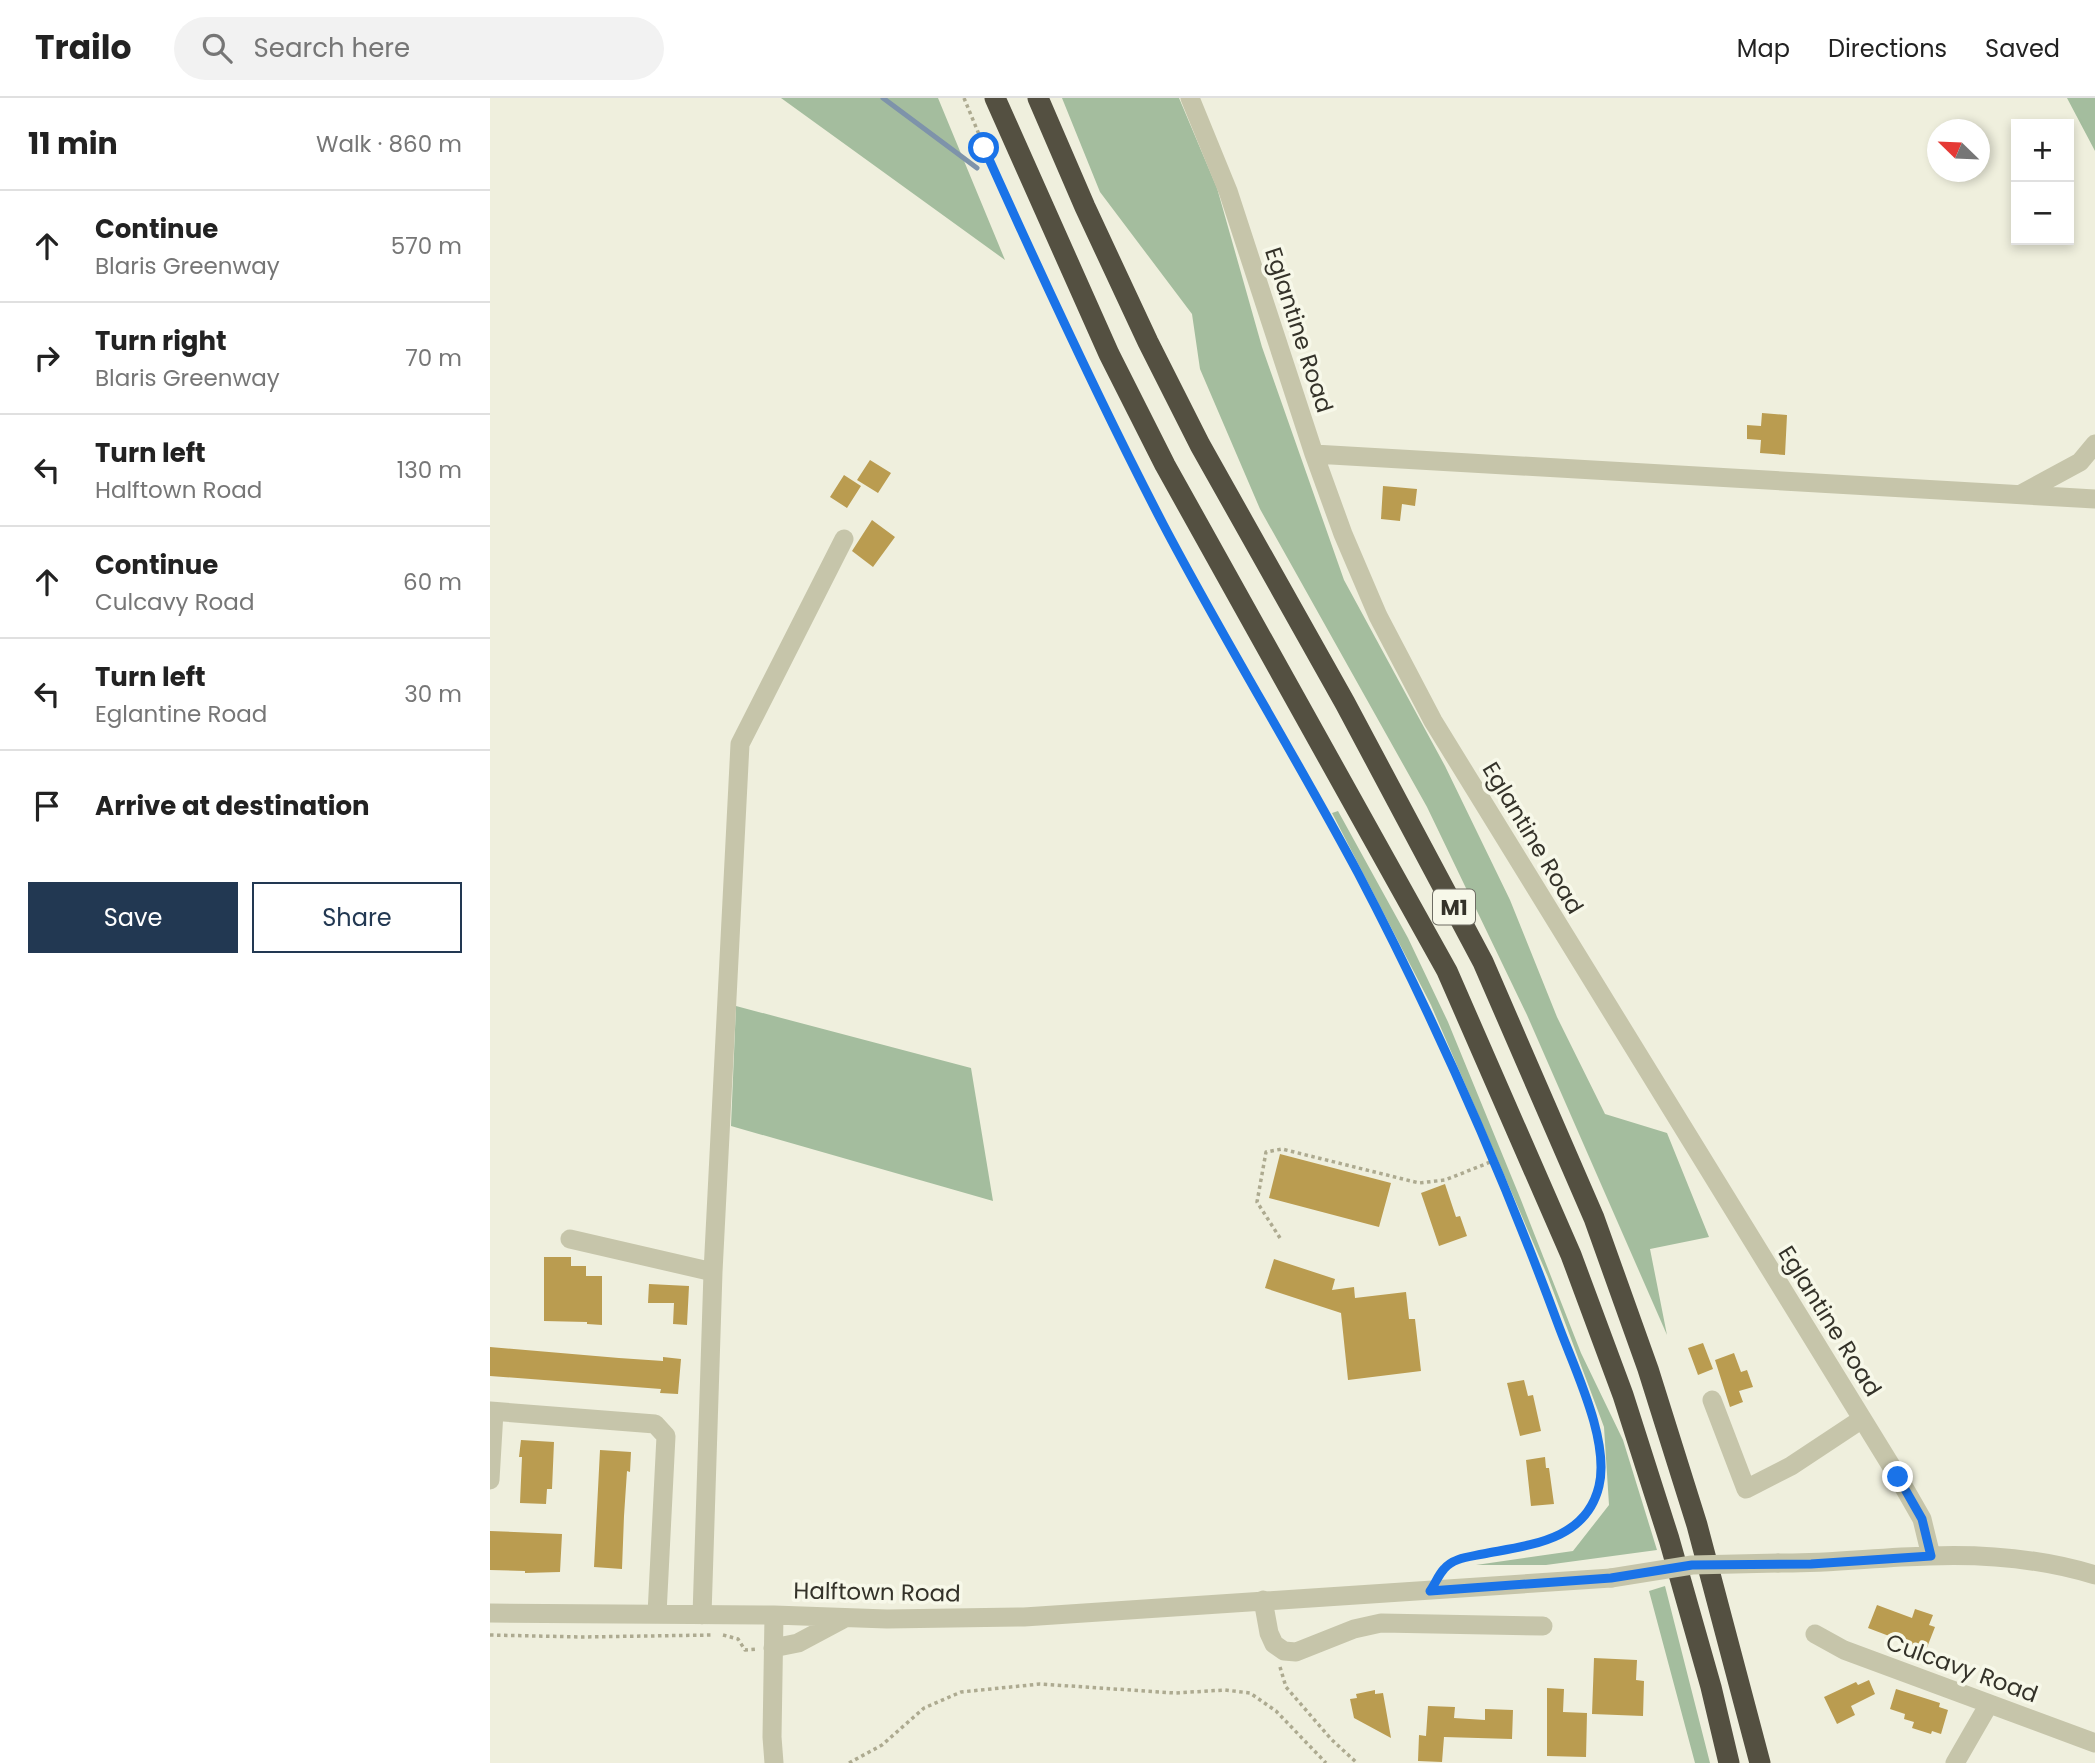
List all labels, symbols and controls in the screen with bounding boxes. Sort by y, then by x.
search box [174,17,664,80]
text: Trailo [35,24,132,71]
icon: search [198,29,236,67]
text: Search here [254,30,410,66]
text: Map [1737,32,1790,65]
text: Directions [1828,32,1947,65]
text: Saved [1985,32,2060,65]
north arrow [1927,119,1990,182]
map controls [2011,119,2074,245]
button: + [2011,119,2074,182]
text: 11 min [28,122,118,165]
text: Walk · 860 m [316,128,462,160]
route start [968,132,999,163]
button: − [2011,182,2074,245]
text: Continue [95,211,218,247]
icon: ahead [28,227,66,265]
text: 570 m [391,230,462,262]
street label: Eglantine Road [1257,243,1341,417]
text: Blaris Greenway [95,250,280,282]
text: Turn right [95,323,227,359]
icon: right [28,339,66,377]
text: 70 m [405,342,462,374]
text: Blaris Greenway [95,362,280,394]
text: Turn left [95,435,206,471]
icon: left [28,451,66,489]
text: 130 m [397,454,462,486]
text: Halftown Road [95,474,262,506]
text: Continue [95,547,218,583]
icon: ahead [28,563,66,601]
text: 60 m [403,566,462,598]
text: Culcavy Road [95,586,254,618]
text: Turn left [95,659,206,695]
icon: left [28,675,66,713]
text: 30 m [404,678,462,710]
text: Eglantine Road [95,698,267,730]
street label: Eglantine Road [1475,756,1591,920]
icon: arrive [28,787,66,825]
text: Arrive at destination [95,788,370,824]
button: Save [28,882,238,953]
button: Share [252,882,462,953]
road number: M1 [1433,890,1475,924]
street label: Eglantine Road [1771,1239,1889,1403]
route end [1882,1461,1913,1492]
street label: Halftown Road [793,1575,961,1609]
street label: Culcavy Road [1882,1626,2042,1710]

